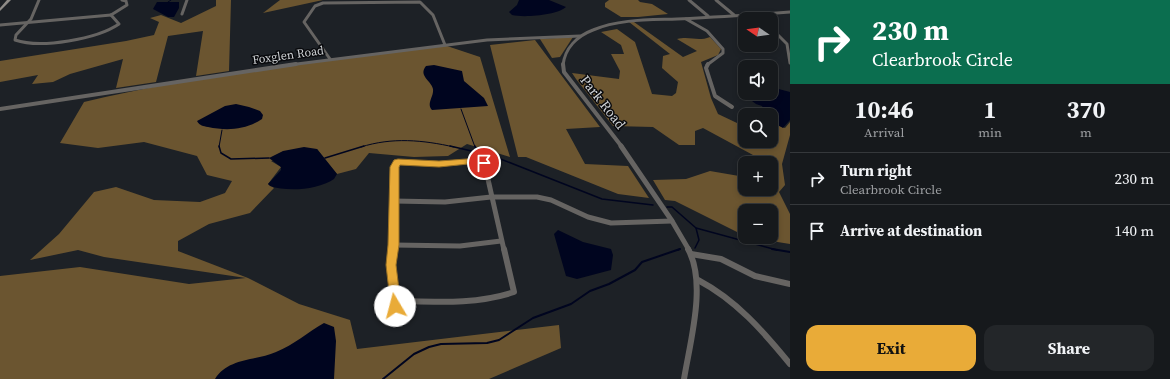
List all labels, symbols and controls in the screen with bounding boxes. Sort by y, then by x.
text: 230 m [872,11,949,49]
north arrow [738,12,778,52]
map controls [738,12,778,244]
icon: right [806,16,858,68]
street label: Foxglen Road [251,42,325,68]
text: Clearbrook Circle [872,47,1013,72]
button: sound [738,60,778,100]
street label: Park Road [576,71,631,133]
text: 10:46 [855,93,914,126]
text: 1 [984,93,997,126]
text: 370 [1066,93,1105,126]
button: search [738,108,778,148]
text: Arrival [864,124,904,141]
text: min [978,124,1002,141]
text: m [1080,124,1092,141]
pin [467,146,501,180]
icon: arrive [473,152,495,174]
button: + [738,156,778,196]
text: Turn right [840,160,912,181]
icon: right [806,168,828,190]
text: 230 m [1114,168,1154,189]
text: Clearbrook Circle [840,181,942,198]
button: − [738,204,778,244]
icon: arrive [806,220,828,242]
text: Arrive at destination [840,220,982,241]
text: 140 m [1114,220,1154,241]
position arrow [374,285,416,327]
button: Exit [806,325,976,371]
button: Share [984,325,1154,371]

